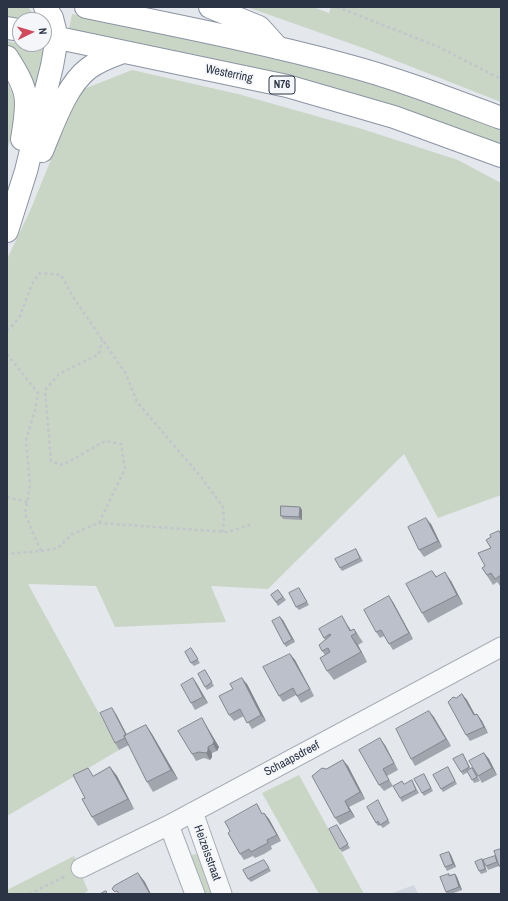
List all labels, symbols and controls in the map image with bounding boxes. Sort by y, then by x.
north arrow [12,12,52,52]
text: N [36,27,50,35]
street label: Westerring [204,62,254,86]
road number: N76 [269,76,295,94]
street label: Schaapsdreef [262,738,322,780]
street label: Heizeisstraat [190,823,224,883]

